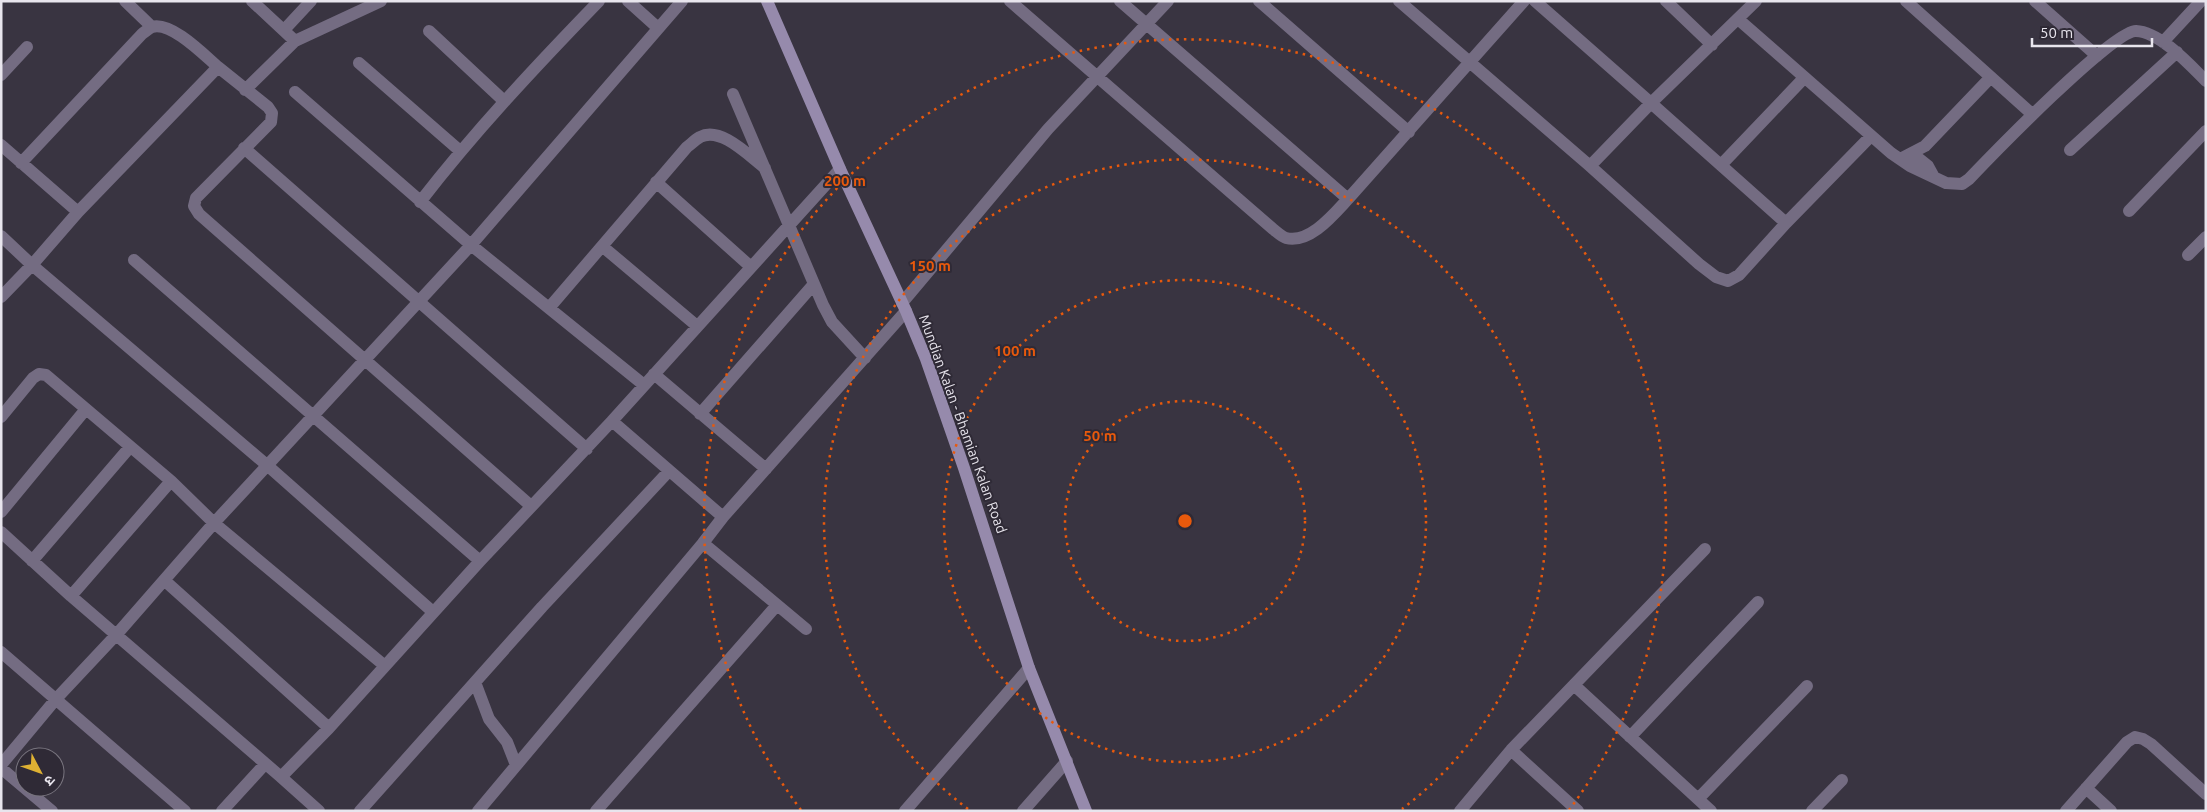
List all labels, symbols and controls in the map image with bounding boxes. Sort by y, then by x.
scale bar [2032,15,2152,47]
text: 50 m [2040,24,2073,41]
text: 200 m [824,172,866,189]
text: 150 m [909,257,951,274]
street label: Mundian Kalan - Bhamian Kalan Road [916,313,1010,535]
text: 100 m [994,342,1036,359]
text: 50 m [1083,427,1117,444]
centre of rings [1176,512,1194,530]
north arrow [15,747,65,797]
text: उ [41,772,59,789]

